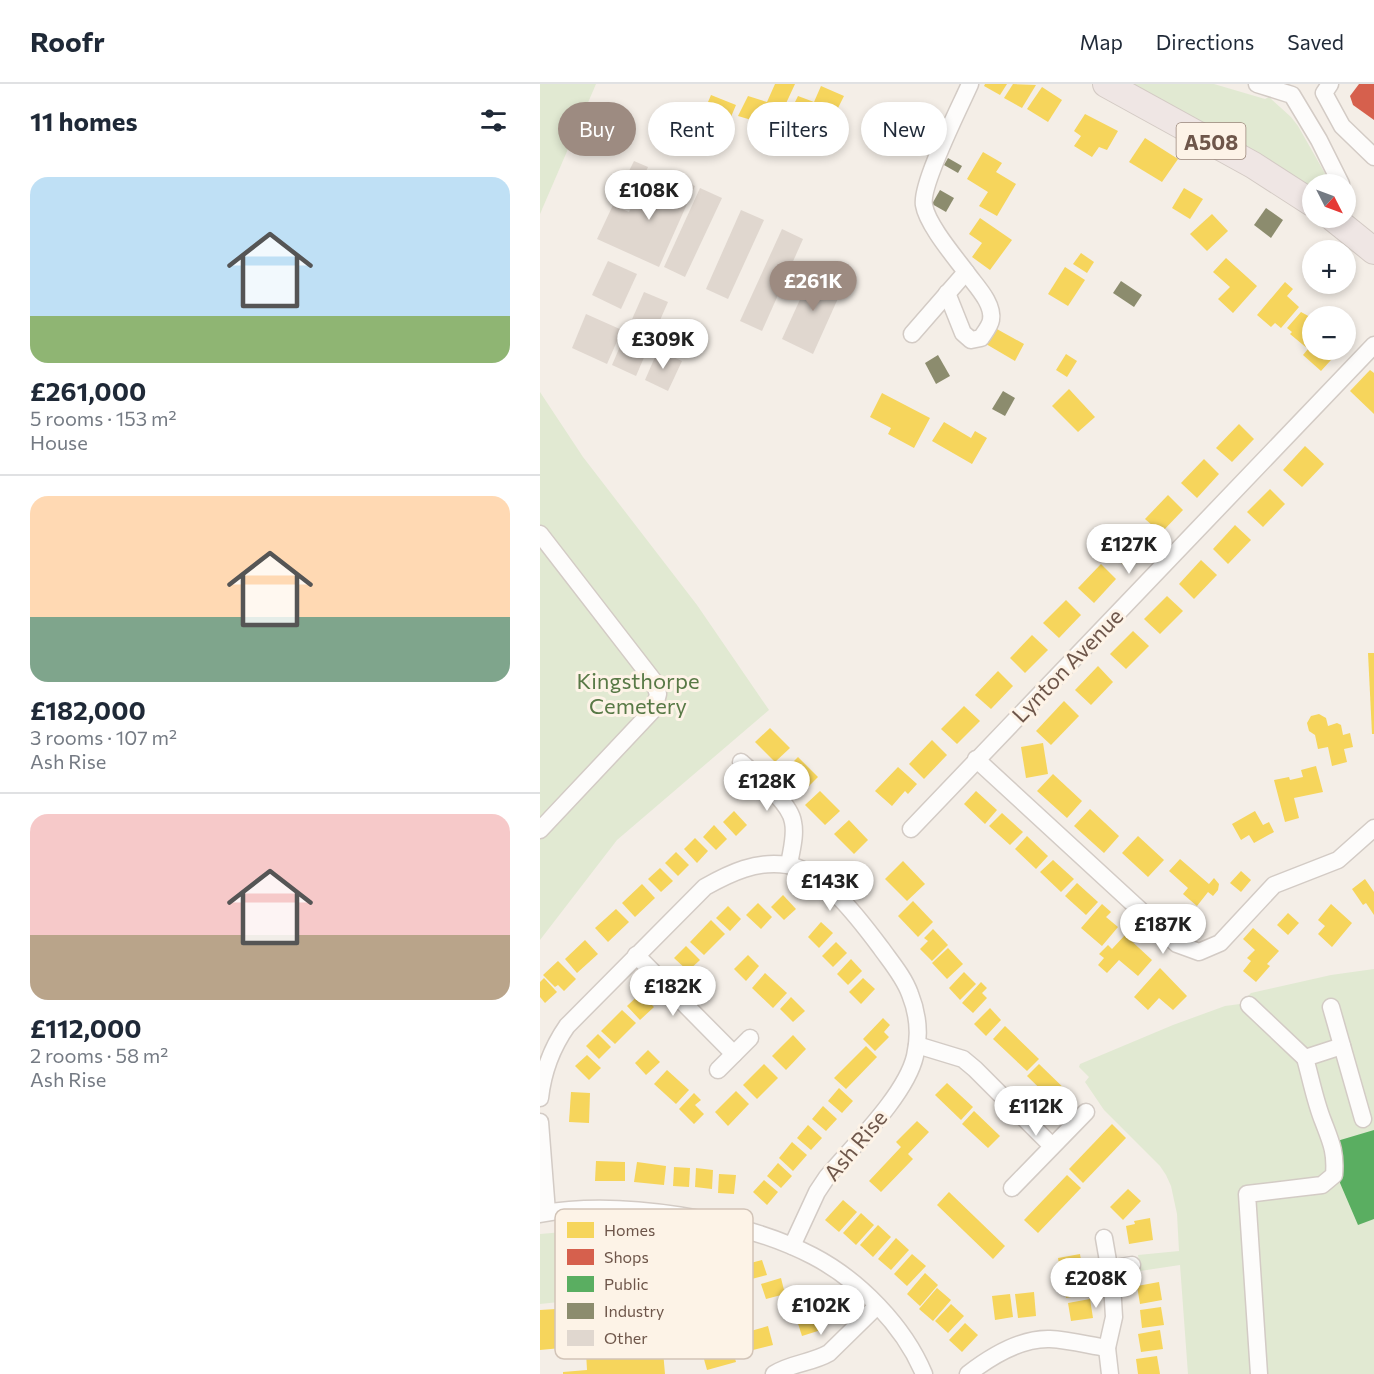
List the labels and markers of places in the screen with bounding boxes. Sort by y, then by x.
pin: £108K [607,170,691,221]
pin: £261K [771,261,855,312]
pin: £309K [621,319,705,370]
pin: £127K [1087,524,1171,575]
pin: £128K [725,761,809,812]
pin: £143K [788,861,872,912]
pin: £187K [1121,904,1205,955]
pin: £182K [631,966,715,1017]
pin: £112K [994,1086,1078,1137]
pin: £208K [1054,1258,1138,1309]
pin: £102K [779,1285,863,1336]

